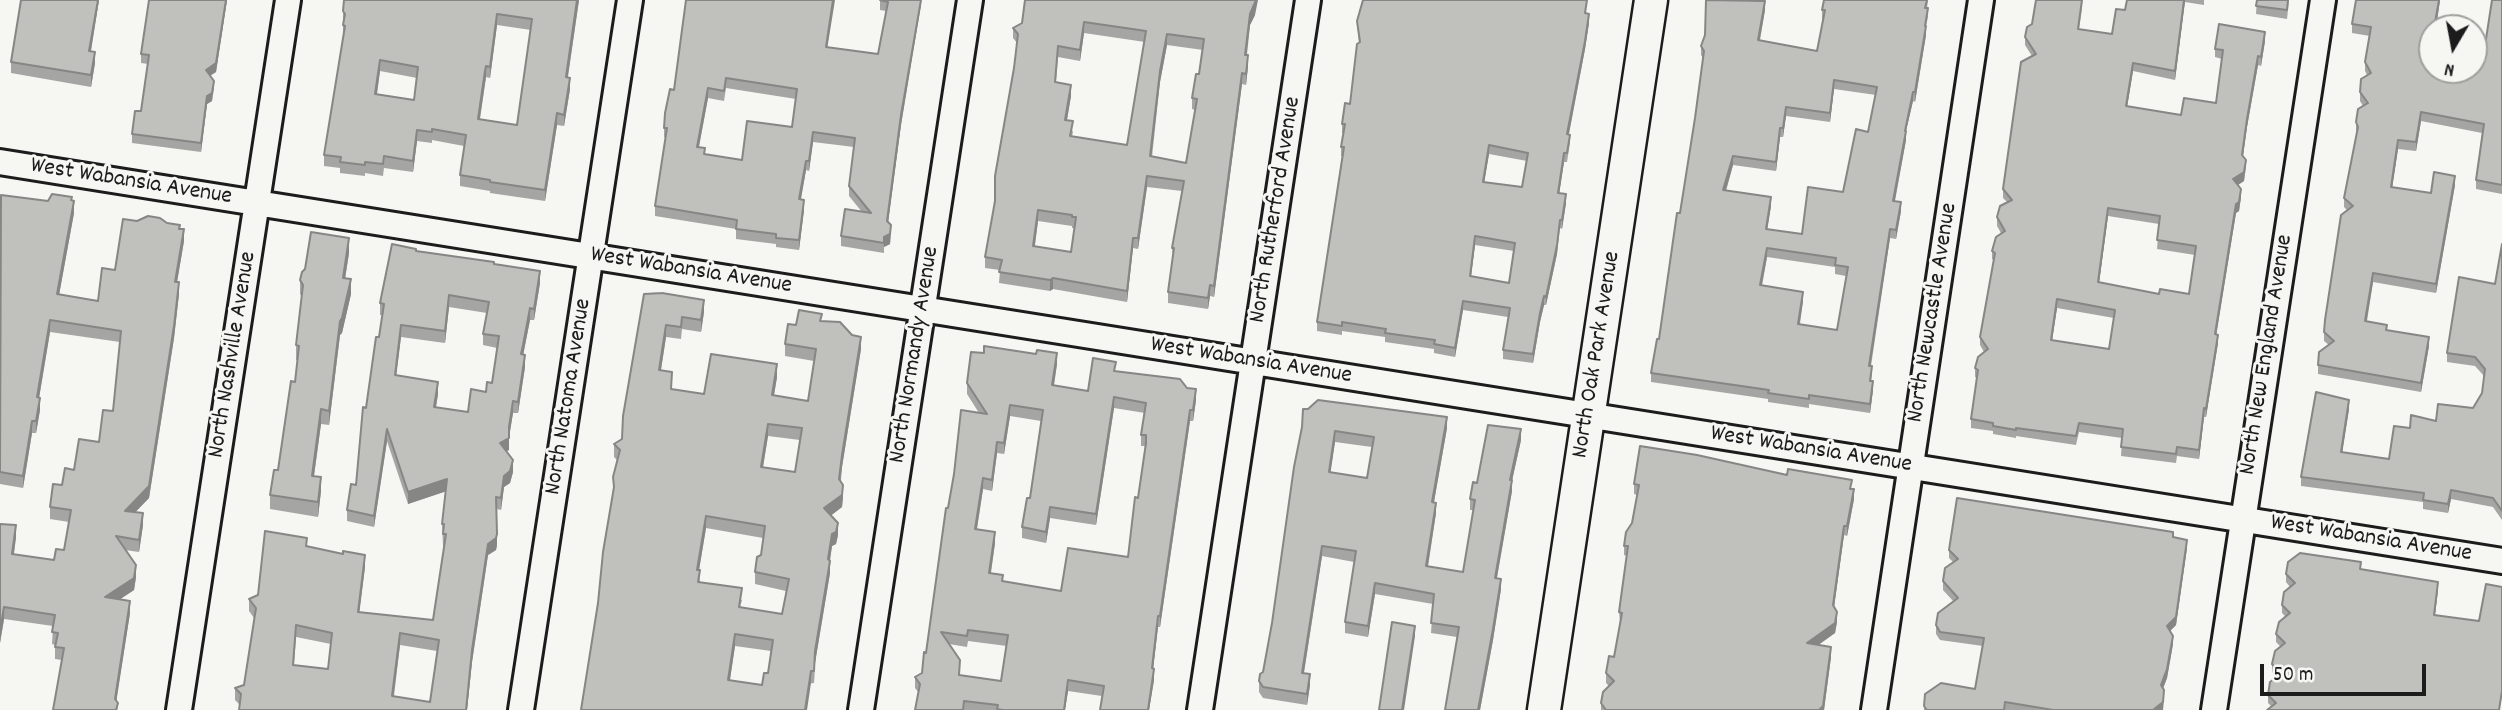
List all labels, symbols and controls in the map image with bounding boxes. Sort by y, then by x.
north arrow [2418,14,2488,84]
text: N [2443,54,2457,82]
street label: North Rutherford Avenue [1245,95,1309,325]
street label: West Wabansia Avenue [28,153,234,213]
street label: North Newcastle Avenue [1902,201,1966,425]
street label: North New England Avenue [2235,233,2301,477]
street label: West Wabansia Avenue [588,242,794,302]
street label: North Normandy Avenue [885,245,947,465]
street label: North Oak Park Avenue [1567,249,1629,461]
street label: North Nashville Avenue [203,250,265,460]
street label: North Natoma Avenue [540,297,600,497]
street label: West Wabansia Avenue [1148,332,1354,392]
street label: West Wabansia Avenue [1708,421,1914,481]
street label: West Wabansia Avenue [2268,510,2474,570]
scale bar [2264,650,2430,694]
text: 50 m [2273,661,2313,691]

